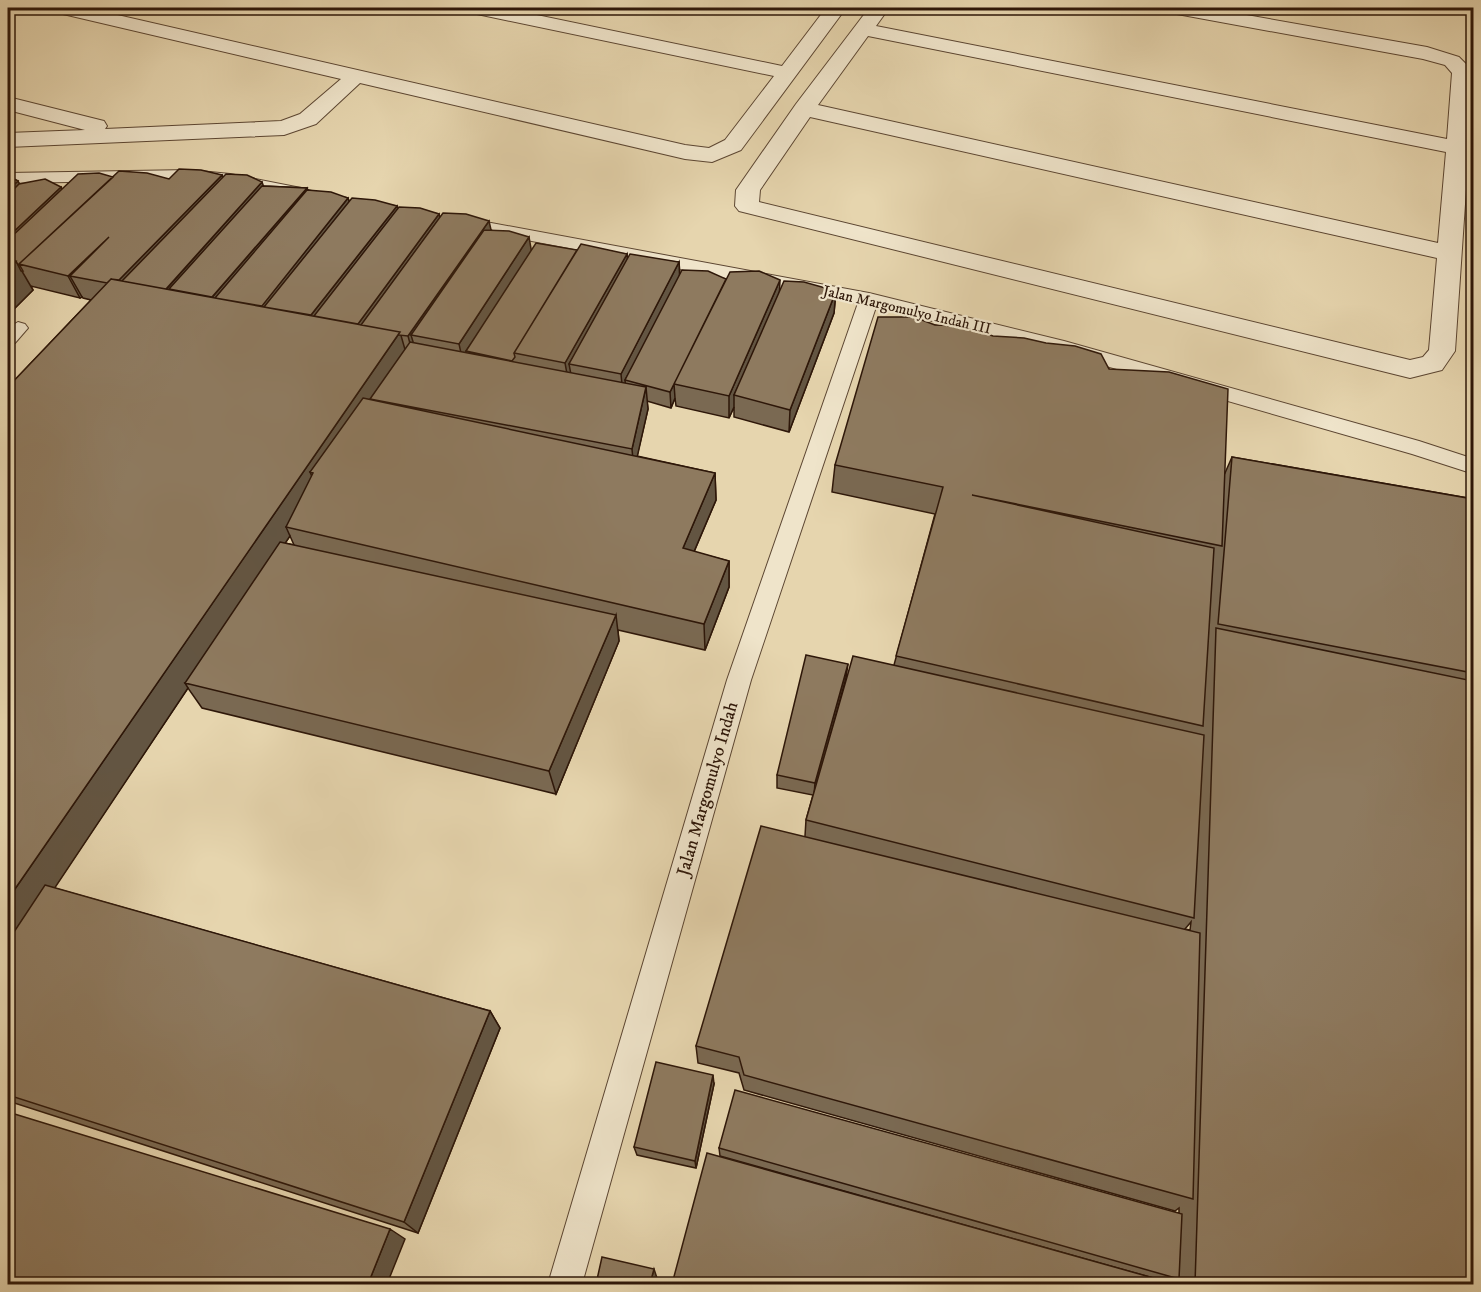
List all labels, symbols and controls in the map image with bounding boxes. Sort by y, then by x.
street label: Jalan Margomulyo Indah III [819,281,993,339]
street label: Jalan Margomulyo Indah [672,699,744,881]

